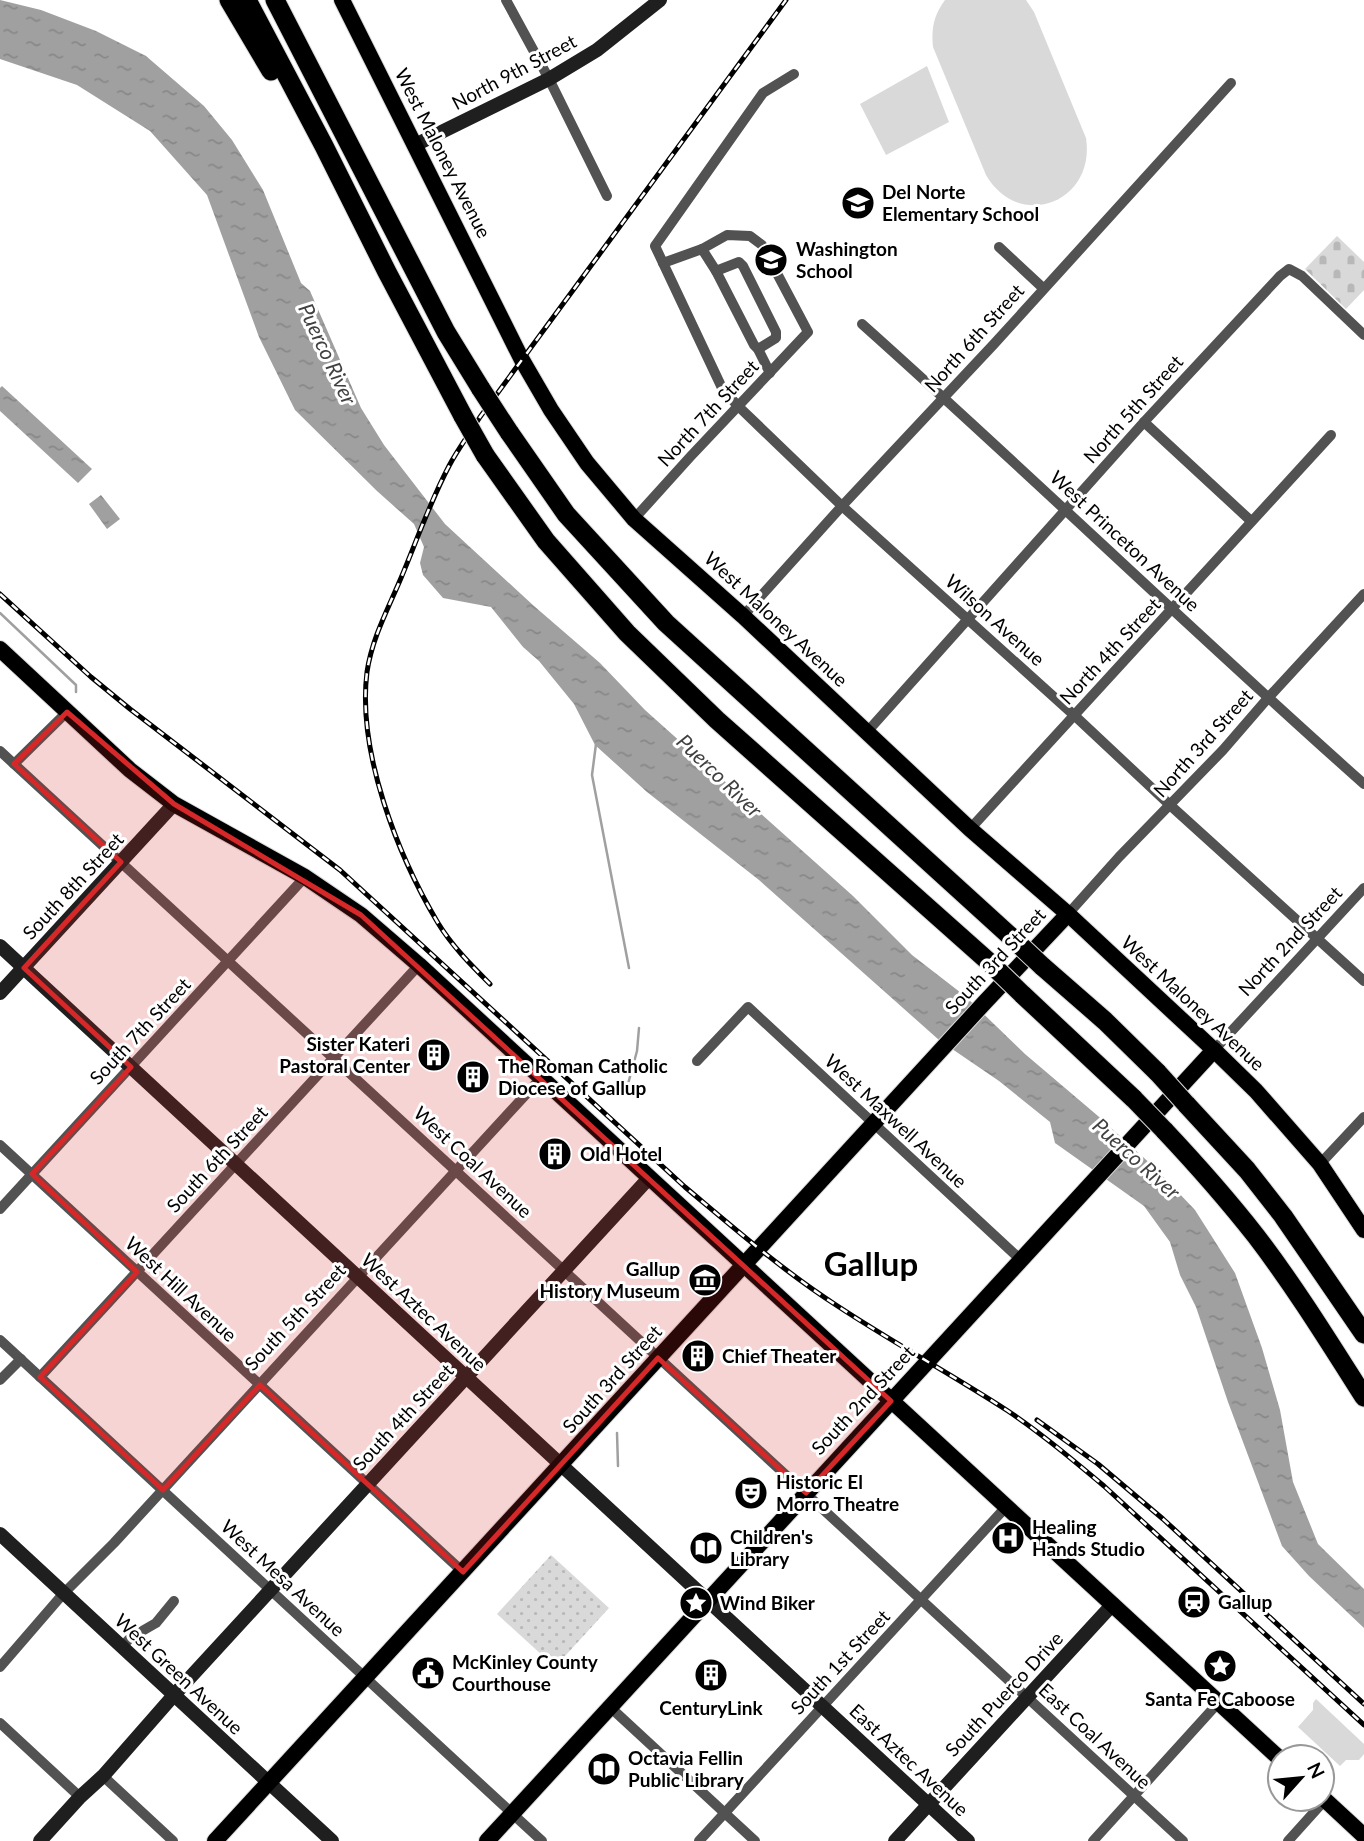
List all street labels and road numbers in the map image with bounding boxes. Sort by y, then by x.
street label: North 9th Street [448,29,580,114]
street label: West Maloney Avenue [391,64,496,241]
street label: North 6th Street [919,279,1028,396]
street label: North 5th Street [1078,350,1187,467]
street label: North 7th Street [652,354,763,471]
street label: West Princeton Avenue [1046,465,1205,616]
street label: West Maloney Avenue [700,546,853,691]
street label: Wilson Avenue [941,569,1050,670]
street label: North 4th Street [1054,592,1165,709]
street label: North 3rd Street [1148,684,1257,801]
street label: South 8th Street [17,828,128,944]
street label: North 2nd Street [1233,881,1346,1000]
street label: South 3rd Street [940,903,1050,1019]
street label: West Maloney Avenue [1117,930,1270,1075]
street label: South 7th Street [84,973,195,1089]
street label: West Maxwell Avenue [821,1049,972,1192]
street label: South 6th Street [161,1101,272,1217]
street label: West Coal Avenue [410,1101,537,1222]
street label: West Hill Avenue [121,1231,242,1346]
street label: West Aztec Avenue [357,1248,492,1375]
street label: South 5th Street [239,1259,350,1375]
street label: South 3rd Street [557,1320,666,1437]
street label: South 2nd Street [806,1340,919,1459]
street label: South 4th Street [347,1359,458,1475]
street label: West Mesa Avenue [217,1514,350,1641]
street label: South 1st Street [785,1604,894,1719]
street label: West Green Avenue [111,1608,248,1739]
street label: South Puerco Drive [940,1626,1067,1761]
street label: East Coal Avenue [1035,1678,1156,1793]
street label: East Aztec Avenue [845,1699,974,1821]

